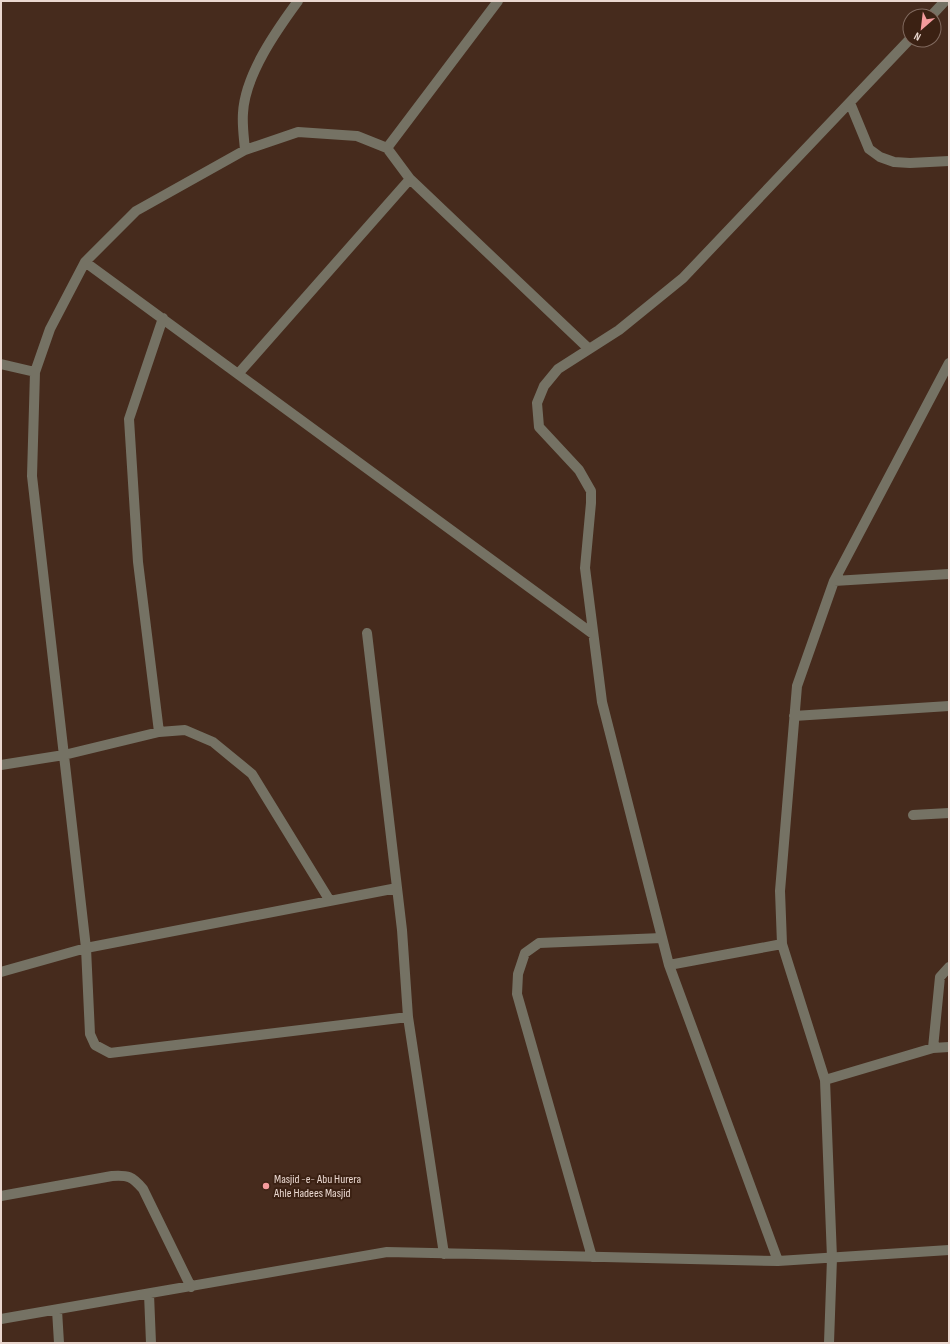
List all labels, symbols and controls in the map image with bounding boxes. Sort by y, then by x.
north arrow [902,8,942,48]
text: N [912,29,923,44]
place label: Masjid -e- Abu Hurera Ahle Hadees Masjid [273,1172,362,1201]
marker: Masjid -e- Abu Hurera Ahle Hadees Masjid [261,1181,271,1191]

